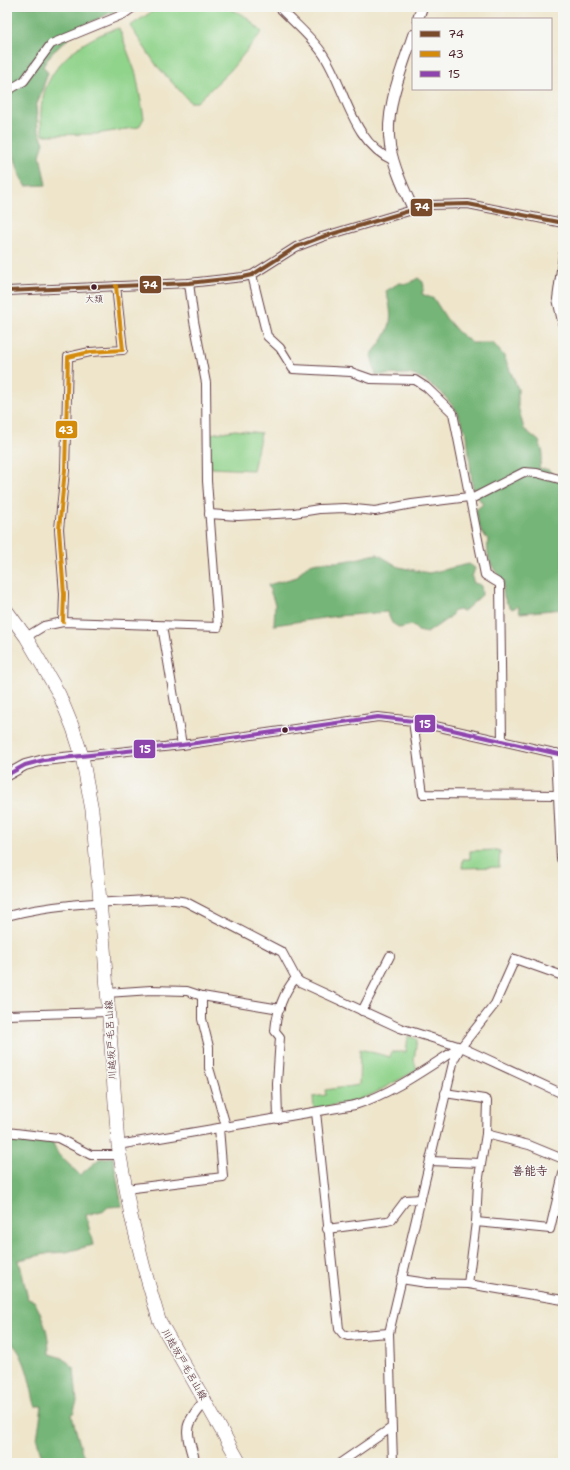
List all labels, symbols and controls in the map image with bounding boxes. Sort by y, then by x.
legend [412,18,552,90]
text: 74 [448,26,464,42]
text: 43 [448,46,464,62]
text: 15 [448,66,460,82]
line badge: 74 [410,198,433,217]
text: 74 [414,200,430,215]
line badge: 74 [139,275,162,294]
text: 74 [142,278,158,293]
marker: 大類 [89,282,99,292]
place label: 大類 [85,293,103,305]
line badge: 43 [55,420,78,439]
text: 43 [59,423,74,438]
line badge: 15 [414,714,436,733]
text: 15 [419,717,431,732]
unlabelled marker [280,725,290,735]
line badge: 15 [133,739,156,759]
text: 15 [139,742,151,757]
street label: 川越坂戸毛呂山線 [102,1000,119,1080]
district label: 善能寺 [512,1163,548,1179]
street label: 川越坂戸毛呂山線 [159,1326,210,1402]

